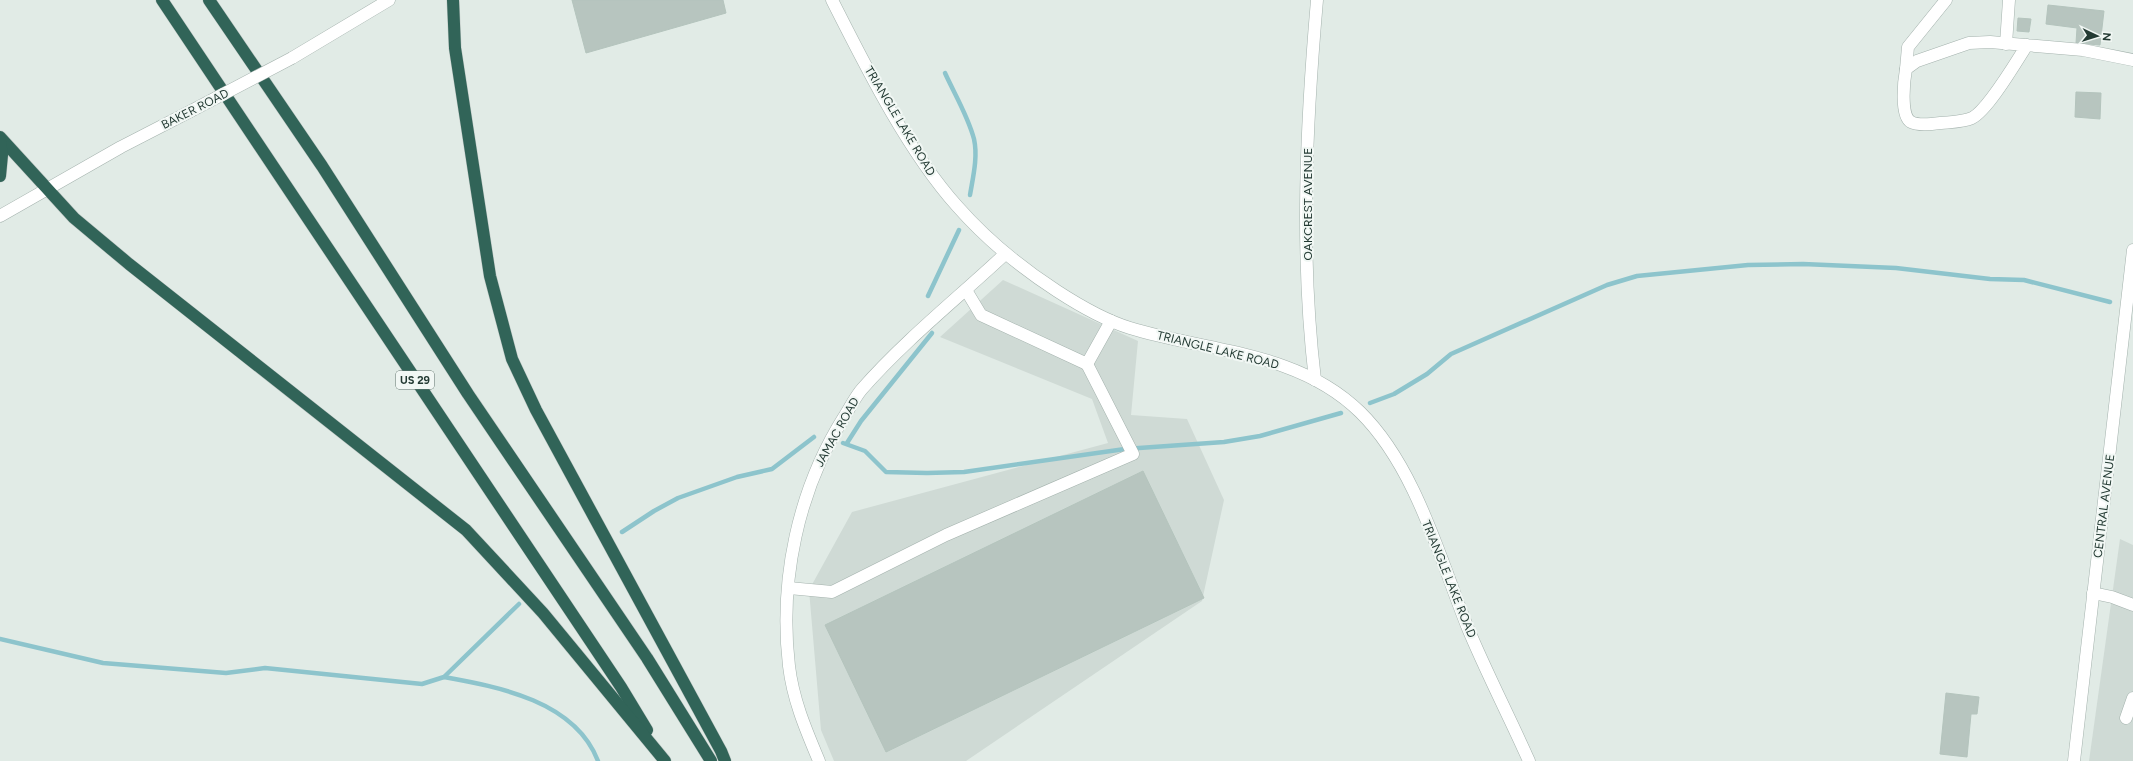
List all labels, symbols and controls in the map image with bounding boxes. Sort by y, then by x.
north arrow [2077,16,2117,56]
text: N [2100,32,2113,41]
street label: TRIANGLE LAKE ROAD [862,64,938,178]
street label: BAKER ROAD [159,86,231,132]
street label: OAKCREST AVENUE [1301,148,1315,260]
street label: TRIANGLE LAKE ROAD [1156,328,1280,372]
road number: US 29 [396,371,434,389]
street label: JAMAC ROAD [812,395,862,469]
street label: CENTRAL AVENUE [2091,453,2117,559]
street label: TRIANGLE LAKE ROAD [1419,518,1479,640]

